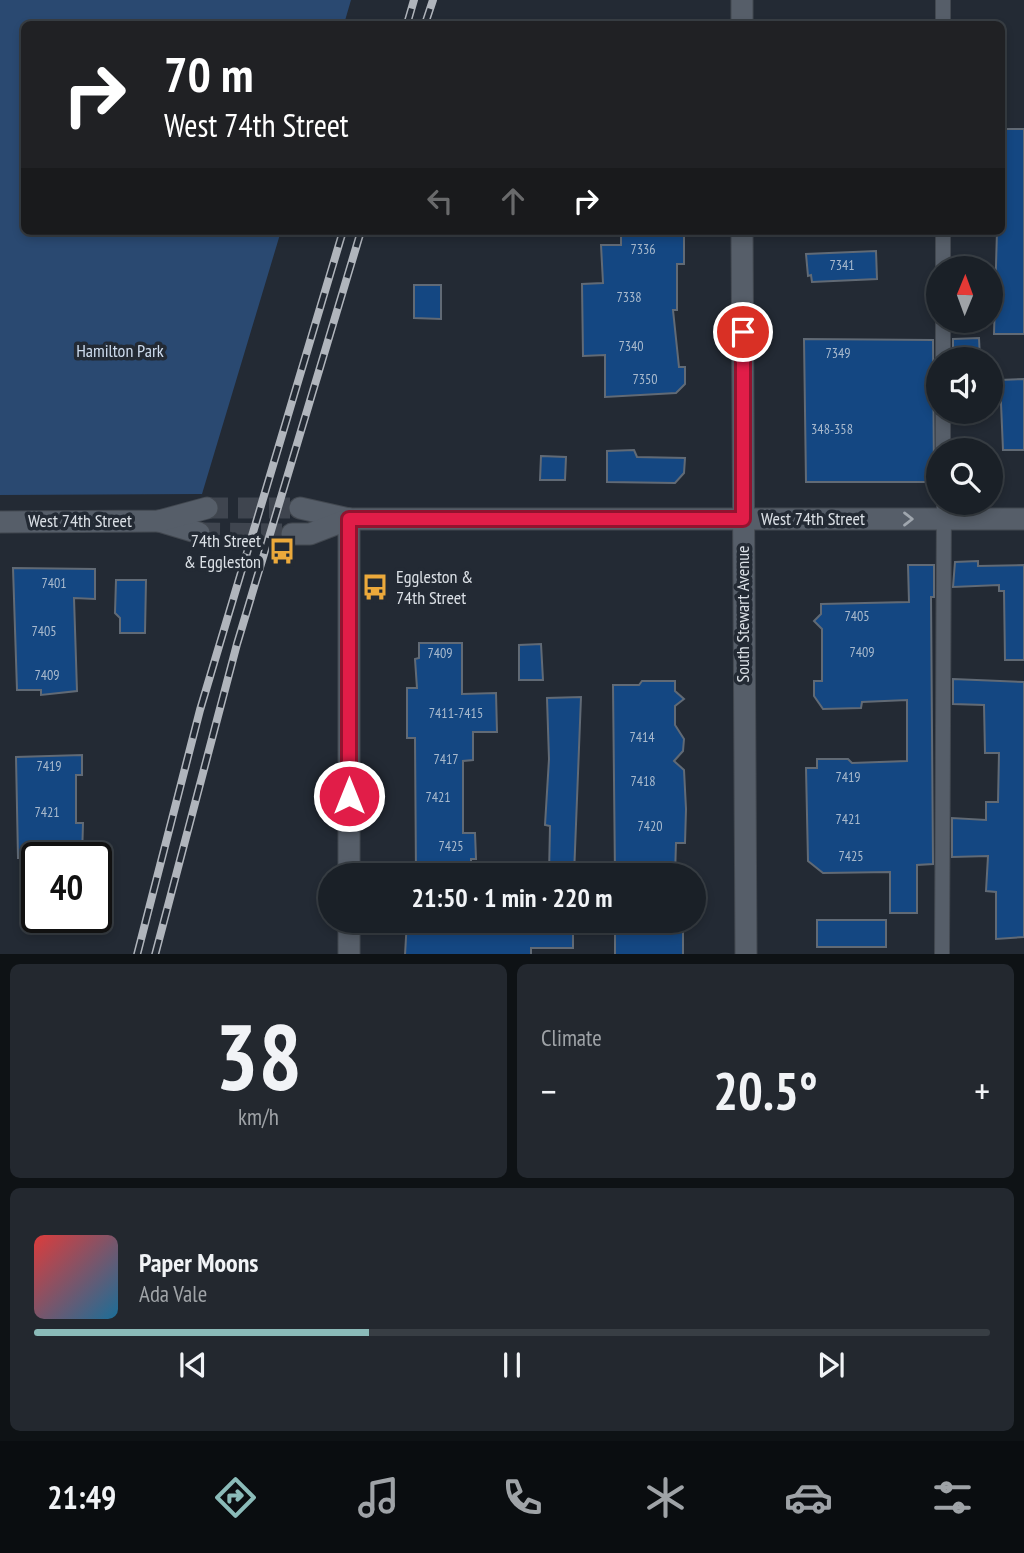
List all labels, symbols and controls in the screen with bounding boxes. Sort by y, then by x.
text: 70 m [164,42,253,106]
icon: right [49,49,140,140]
text: West 74th Street [164,104,349,146]
icon: left [421,182,459,220]
icon: ahead [494,182,532,220]
icon: right [567,182,605,220]
house number: 7336 [630,240,656,258]
house number: 7341 [829,256,855,274]
north arrow [926,256,1003,332]
map controls [926,256,1003,515]
house number: 7338 [616,288,642,306]
pin [713,302,773,362]
icon: arrive [724,313,762,351]
house number: 7340 [618,337,644,355]
park label: Hamilton Park [76,339,164,362]
house number: 7349 [825,344,851,362]
button: sound [926,347,1003,424]
house number: 7350 [632,370,658,388]
house number: 348-358 [811,420,853,438]
button: search [926,438,1003,515]
street label: West 74th Street [761,507,865,530]
street label: West 74th Street [28,509,132,532]
one-way arrow [903,511,913,527]
place label: 74th Street & Eggleston [184,529,261,573]
bus stop icon: 74th Street & Eggleston [267,536,297,566]
street label: South Stewart Avenue [731,546,754,682]
place label: Eggleston & 74th Street [396,565,473,609]
bus stop icon: Eggleston & 74th Street [360,572,390,602]
house number: 7401 [41,574,67,592]
house number: 7405 [844,607,870,625]
house number: 7405 [31,622,57,640]
house number: 7409 [849,643,875,661]
house number: 7409 [427,644,453,662]
house number: 7409 [34,666,60,684]
house number: 7411-7415 [429,704,483,722]
house number: 7414 [629,728,655,746]
house number: 7417 [433,750,459,768]
house number: 7419 [36,757,62,775]
position arrow [312,759,386,833]
house number: 7419 [835,768,861,786]
house number: 7418 [630,772,656,790]
house number: 7421 [425,788,451,806]
house number: 7421 [34,803,60,821]
house number: 7421 [835,810,861,828]
house number: 7420 [637,817,663,835]
house number: 7425 [438,837,464,855]
speed limit sign: 40 [21,842,112,933]
house number: 7425 [838,847,864,865]
text: 21:50 · 1 min · 220 m [412,881,612,914]
text: 38 [215,997,302,1115]
text: Climate [541,1023,602,1052]
text: 20.5° [713,1057,818,1124]
text: − [541,1066,557,1115]
text: + [974,1066,990,1115]
text: km/h [238,1102,279,1131]
text: Paper Moons [139,1246,258,1279]
text: Ada Vale [139,1279,207,1308]
icon: previous [174,1346,212,1384]
icon: pause [493,1346,531,1384]
icon: next [812,1346,850,1384]
icon: directions [211,1473,260,1522]
icon: music [354,1473,403,1522]
icon: phone [498,1473,547,1522]
icon: climate [641,1473,690,1522]
icon: car [784,1473,833,1522]
icon: filters [928,1473,977,1522]
text: 21:49 [47,1476,116,1518]

